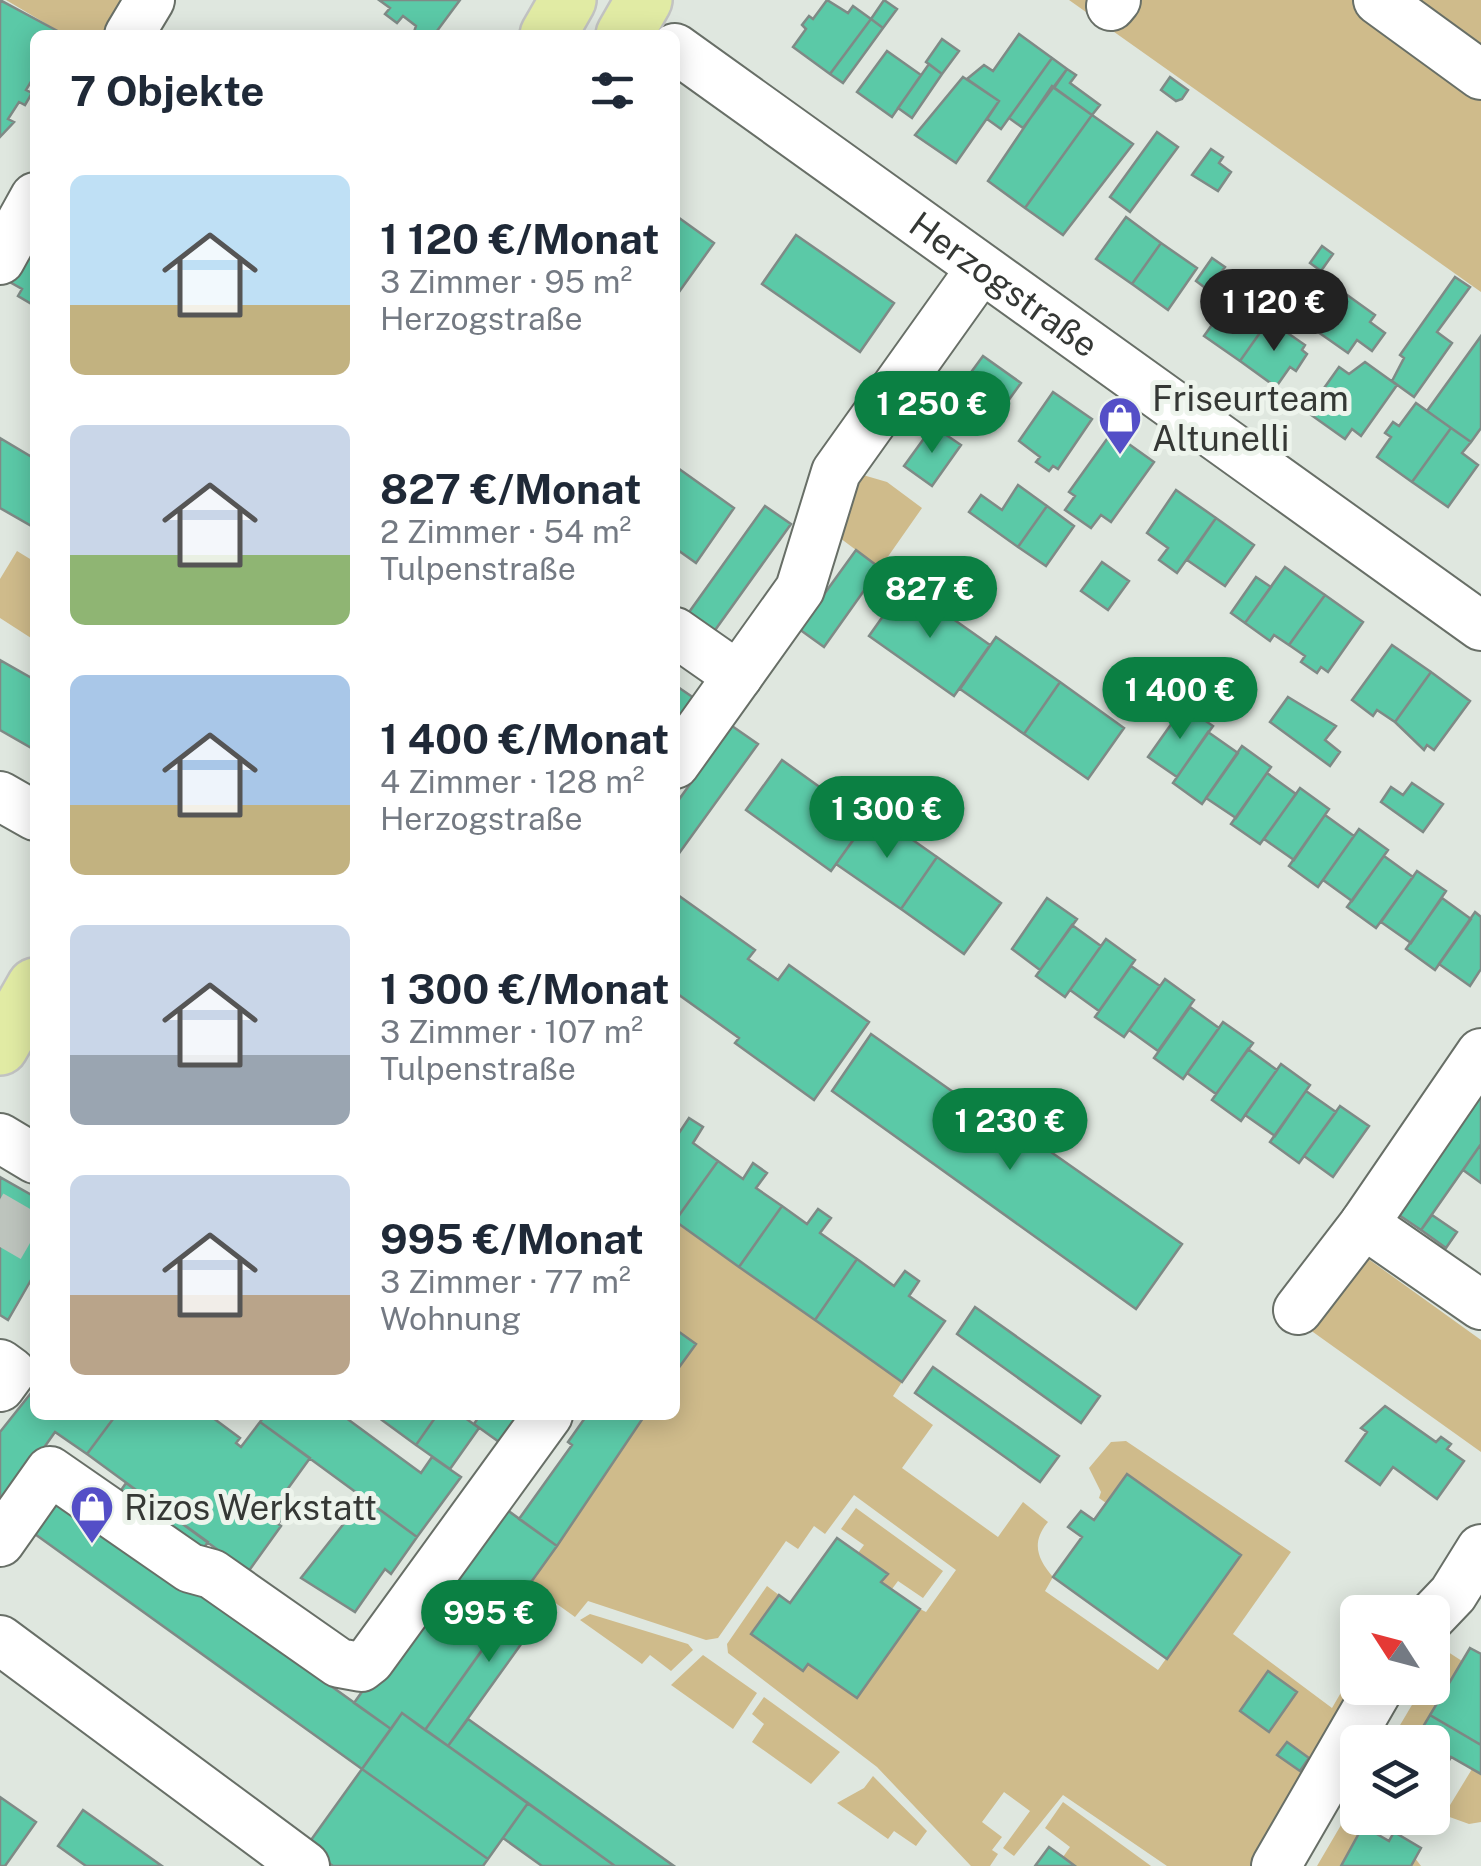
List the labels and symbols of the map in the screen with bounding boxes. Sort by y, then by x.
street label: Herzogstraße [902,203,1106,365]
pin: 1 120 € [1182,269,1366,354]
pin: 1 250 € [840,371,1024,456]
place label: Friseurteam Altunelli [1152,378,1349,459]
shop icon: Friseurteam Altunelli [1097,395,1143,456]
pin: 827 € [860,556,1000,641]
pin: 1 400 € [1088,657,1272,742]
pin: 1 300 € [795,776,979,861]
pin: 1 230 € [918,1088,1102,1173]
shop icon: Rizos Werkstatt [69,1484,115,1545]
place label: Rizos Werkstatt [124,1487,377,1528]
pin: 995 € [419,1580,559,1665]
north arrow [1340,1595,1450,1705]

